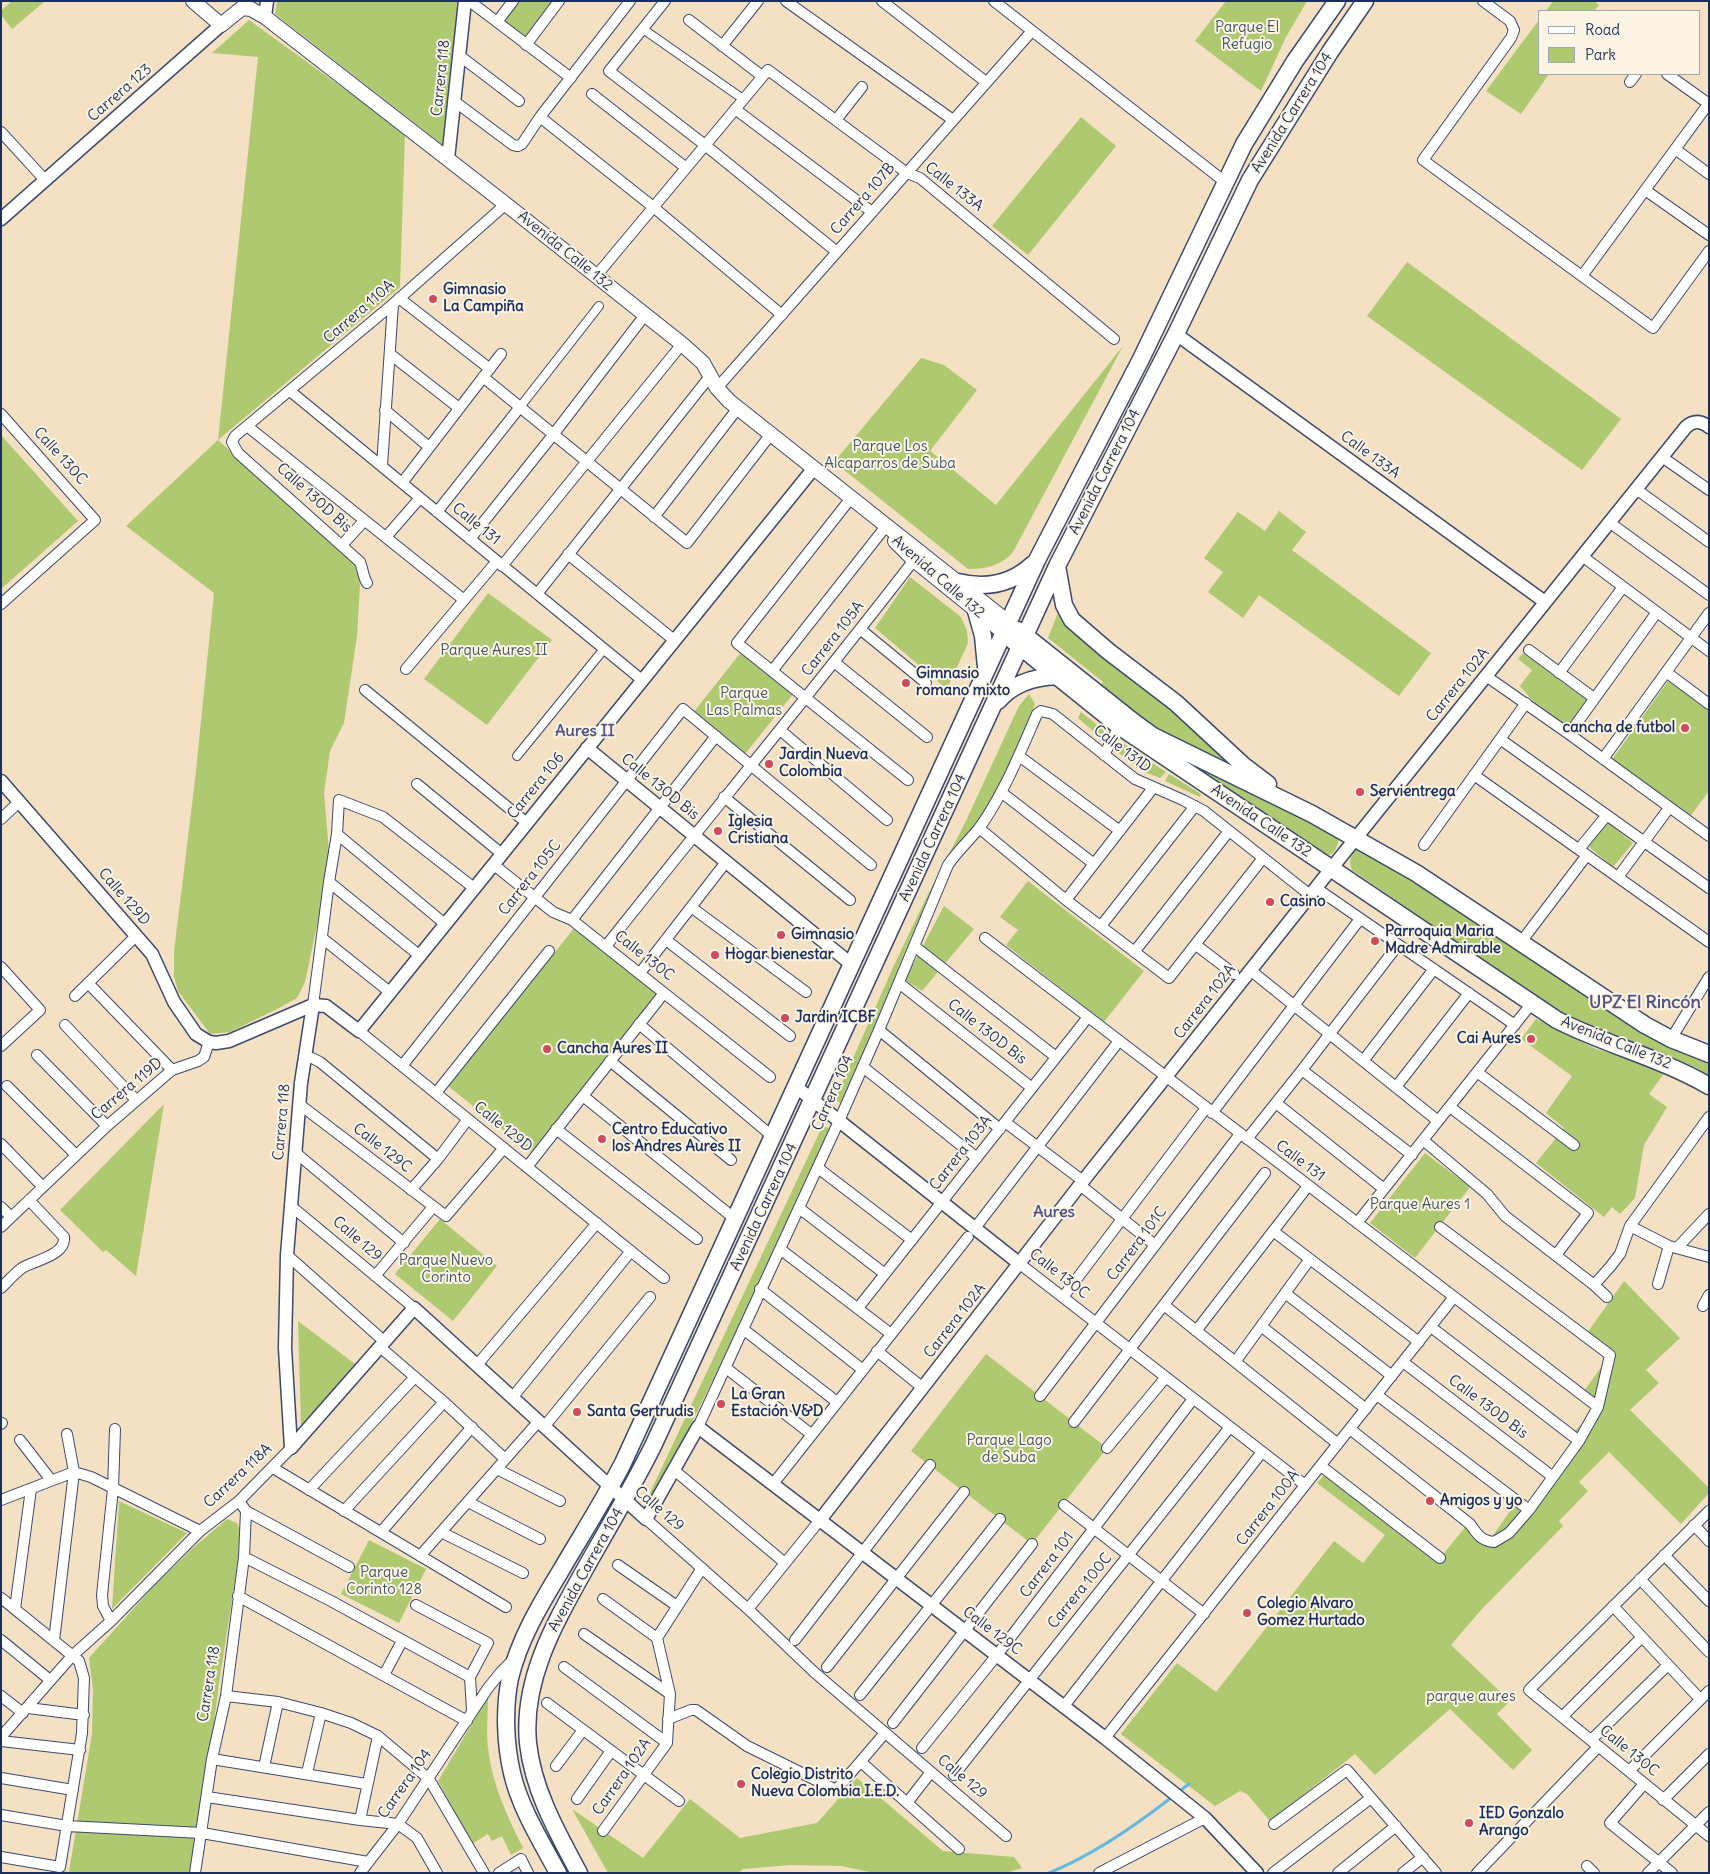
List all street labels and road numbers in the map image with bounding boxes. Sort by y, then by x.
street label: Carrera 118 [428,39,454,117]
street label: Avenida Carrera 104 [1248,49,1336,177]
street label: Carrera 123 [84,60,156,126]
street label: Carrera 107B [827,159,899,239]
street label: Calle 133A [921,159,987,215]
street label: Avenida Calle 132 [514,207,616,295]
street label: Carrera 110A [320,276,398,348]
street label: Avenida Carrera 104 [1066,406,1144,538]
street label: Calle 130C [30,424,90,488]
street label: Calle 133A [1337,427,1403,483]
street label: Calle 130D Bis [273,459,355,537]
street label: Calle 131 [448,499,504,549]
street label: Avenida Calle 132 [888,532,988,622]
street label: Carrera 105A [798,598,868,680]
street label: Carrera 102A [1423,644,1493,726]
street label: Calle 131D [1090,721,1154,777]
street label: Carrera 106 [504,749,568,823]
street label: Calle 130D Bis [617,750,703,824]
street label: Avenida Carrera 104 [896,771,970,905]
street label: Avenida Calle 132 [1207,781,1315,861]
street label: Carrera 105C [495,837,565,919]
street label: Calle 129D [94,865,154,929]
street label: Calle 130C [611,927,677,985]
street label: Carrera 102A [1170,961,1240,1043]
street label: Calle 130D Bis [944,996,1030,1068]
street label: Avenida Calle 132 [1558,1013,1674,1073]
street label: Carrera 104 [808,1052,858,1134]
street label: Carrera 119D [88,1054,166,1124]
street label: Carrera 118 [270,1083,294,1161]
street label: Calle 129D [470,1098,536,1156]
street label: Carrera 103A [926,1112,996,1194]
street label: Calle 129C [349,1120,415,1176]
street label: Calle 131 [1272,1137,1328,1185]
street label: Avenida Carrera 104 [727,1140,801,1274]
street label: Carrera 101C [1103,1203,1171,1285]
street label: Calle 129 [329,1213,385,1265]
street label: Calle 130C [1026,1245,1092,1303]
street label: Carrera 102A [920,1280,990,1362]
street label: Calle 130D Bis [1445,1371,1531,1443]
street label: Carrera 118A [200,1440,276,1512]
street label: Carrera 100A [1233,1466,1303,1550]
street label: Calle 129 [631,1483,687,1535]
street label: Avenida Carrera 104 [545,1505,627,1635]
street label: Carrera 101 [1016,1528,1078,1602]
street label: Carrera 100C [1044,1550,1116,1632]
street label: Calle 129C [959,1603,1025,1659]
street label: Carrera 118 [194,1645,224,1723]
street label: Calle 130C [1596,1722,1662,1780]
street label: Carrera 102A [589,1735,655,1819]
street label: Carrera 104 [374,1746,436,1822]
street label: Calle 129 [933,1751,991,1803]

